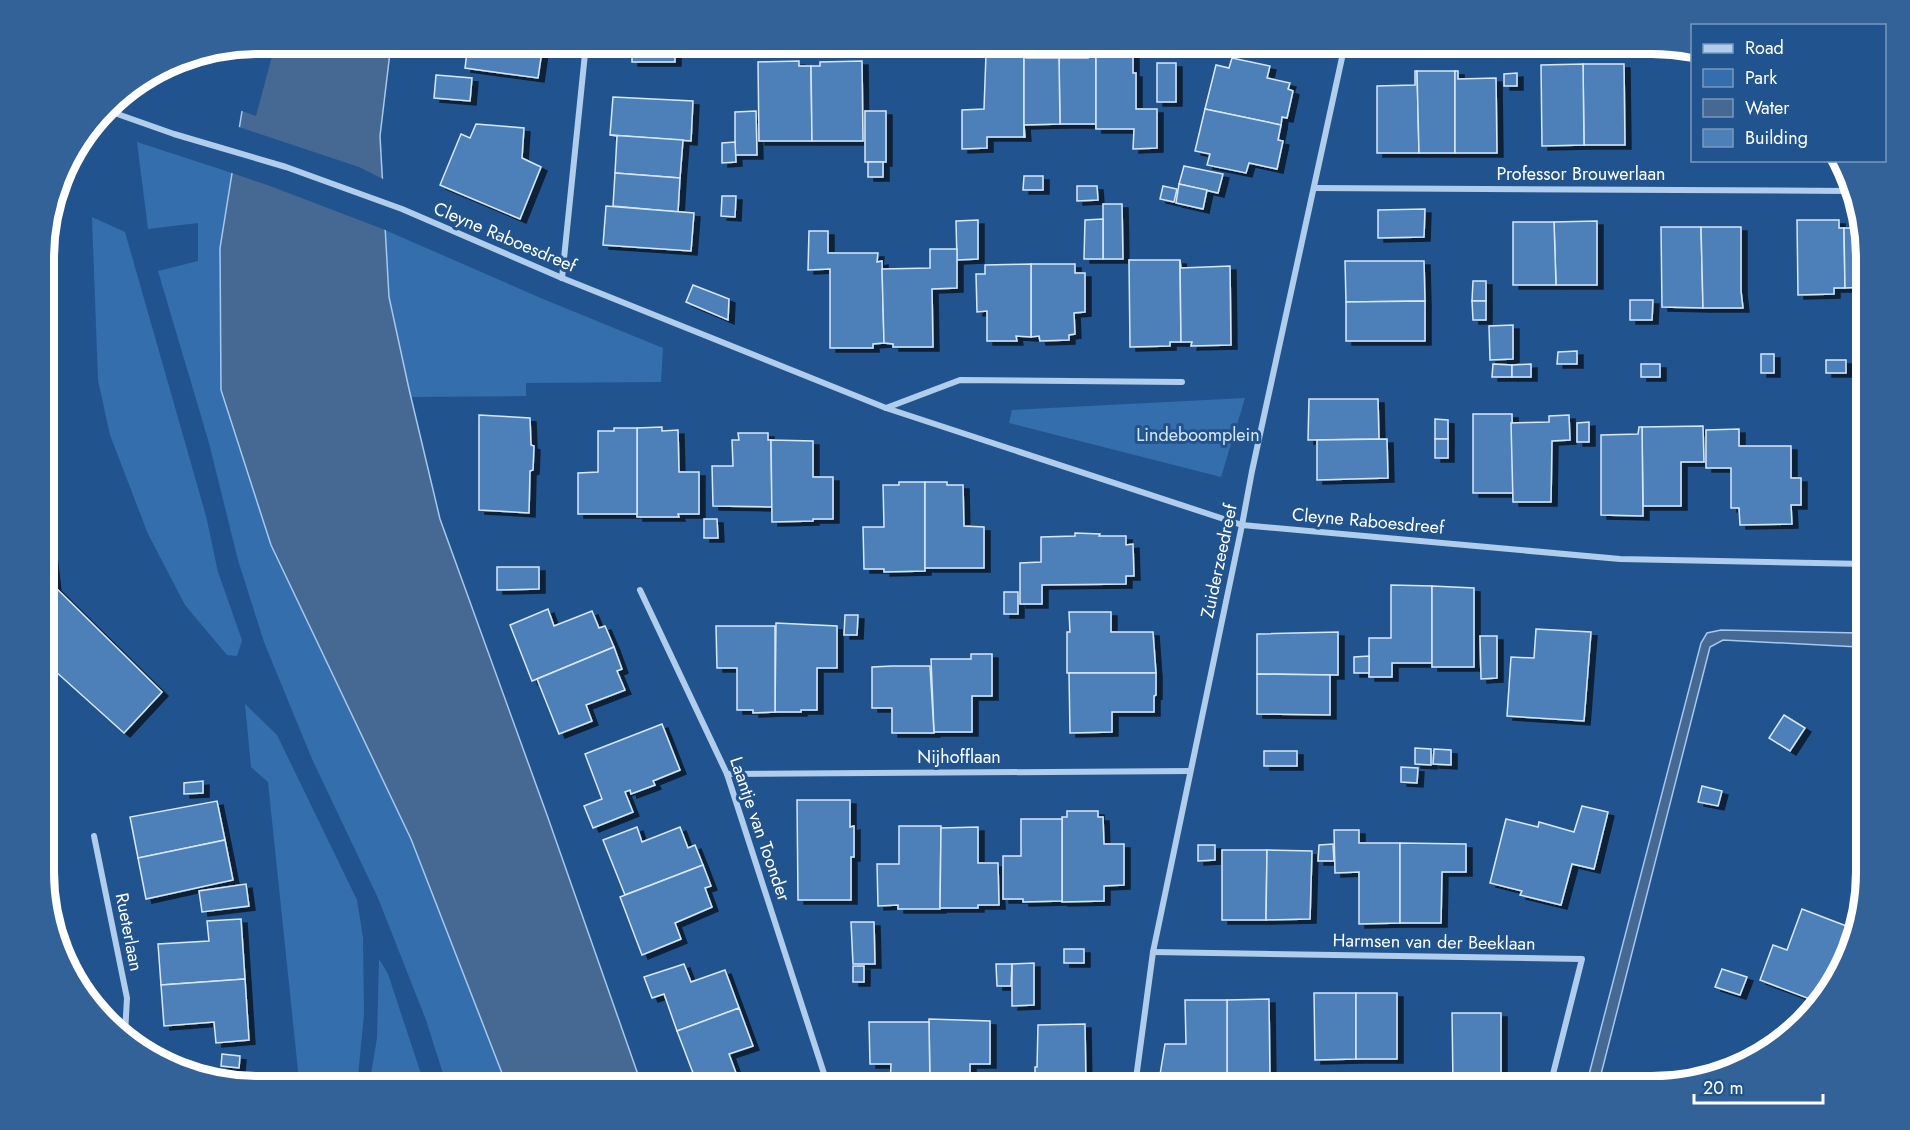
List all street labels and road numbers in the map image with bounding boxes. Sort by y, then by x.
street label: Professor Brouwerlaan [1496,161,1666,187]
street label: Cleyne Raboesdreef [430,195,581,279]
street label: Zuiderzeedreef [1194,501,1244,620]
street label: Cleyne Raboesdreef [1291,501,1446,541]
street label: Nijhofflaan [917,744,1001,770]
street label: Laantje van Toonder [723,753,797,905]
street label: Rueterlaan [109,891,149,973]
street label: Harmsen van der Beeklaan [1332,927,1536,957]

